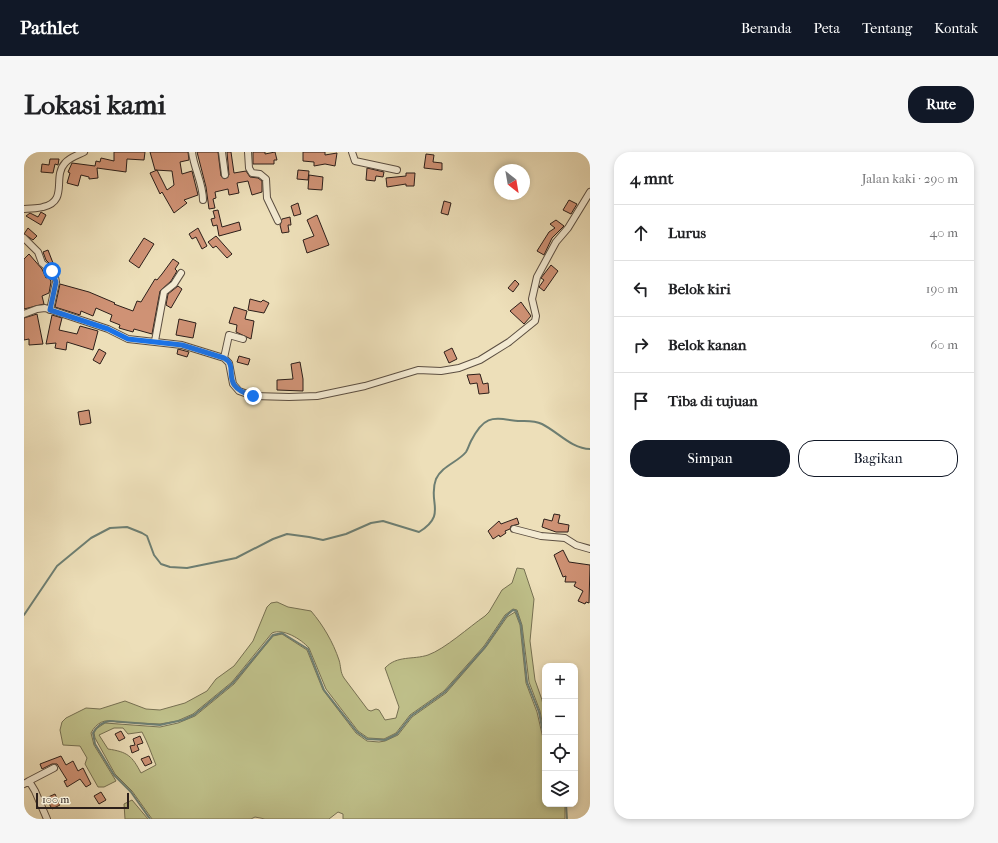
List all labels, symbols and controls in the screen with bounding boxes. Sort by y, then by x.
text: Pathlet [20,17,79,39]
text: Beranda [741,20,792,37]
text: Peta [814,20,840,37]
text: Tentang [862,20,912,37]
text: Kontak [934,20,978,37]
button: Rute [908,86,974,123]
text: Lokasi kami [24,88,166,121]
north arrow [494,164,530,200]
text: 4 mnt [630,168,674,188]
text: Jalan kaki · 290 m [862,171,958,186]
icon: ahead [630,222,652,244]
text: Lurus [668,224,706,242]
text: 40 m [930,225,958,240]
route start [43,262,61,280]
icon: left [630,278,652,300]
text: Belok kiri [668,280,731,298]
text: 190 m [926,281,958,296]
icon: right [630,334,652,356]
text: Belok kanan [668,336,747,354]
text: 60 m [930,337,958,352]
route end [244,387,262,405]
icon: arrive [630,390,652,412]
text: Tiba di tujuan [668,392,758,410]
button: Simpan [630,440,790,477]
button: Bagikan [798,440,958,477]
map controls [542,663,578,807]
button: + [542,663,578,699]
button: − [542,699,578,735]
button: locate [542,735,578,771]
button: layers [542,771,578,807]
scale bar [36,791,129,810]
text: 100 m [42,793,70,806]

